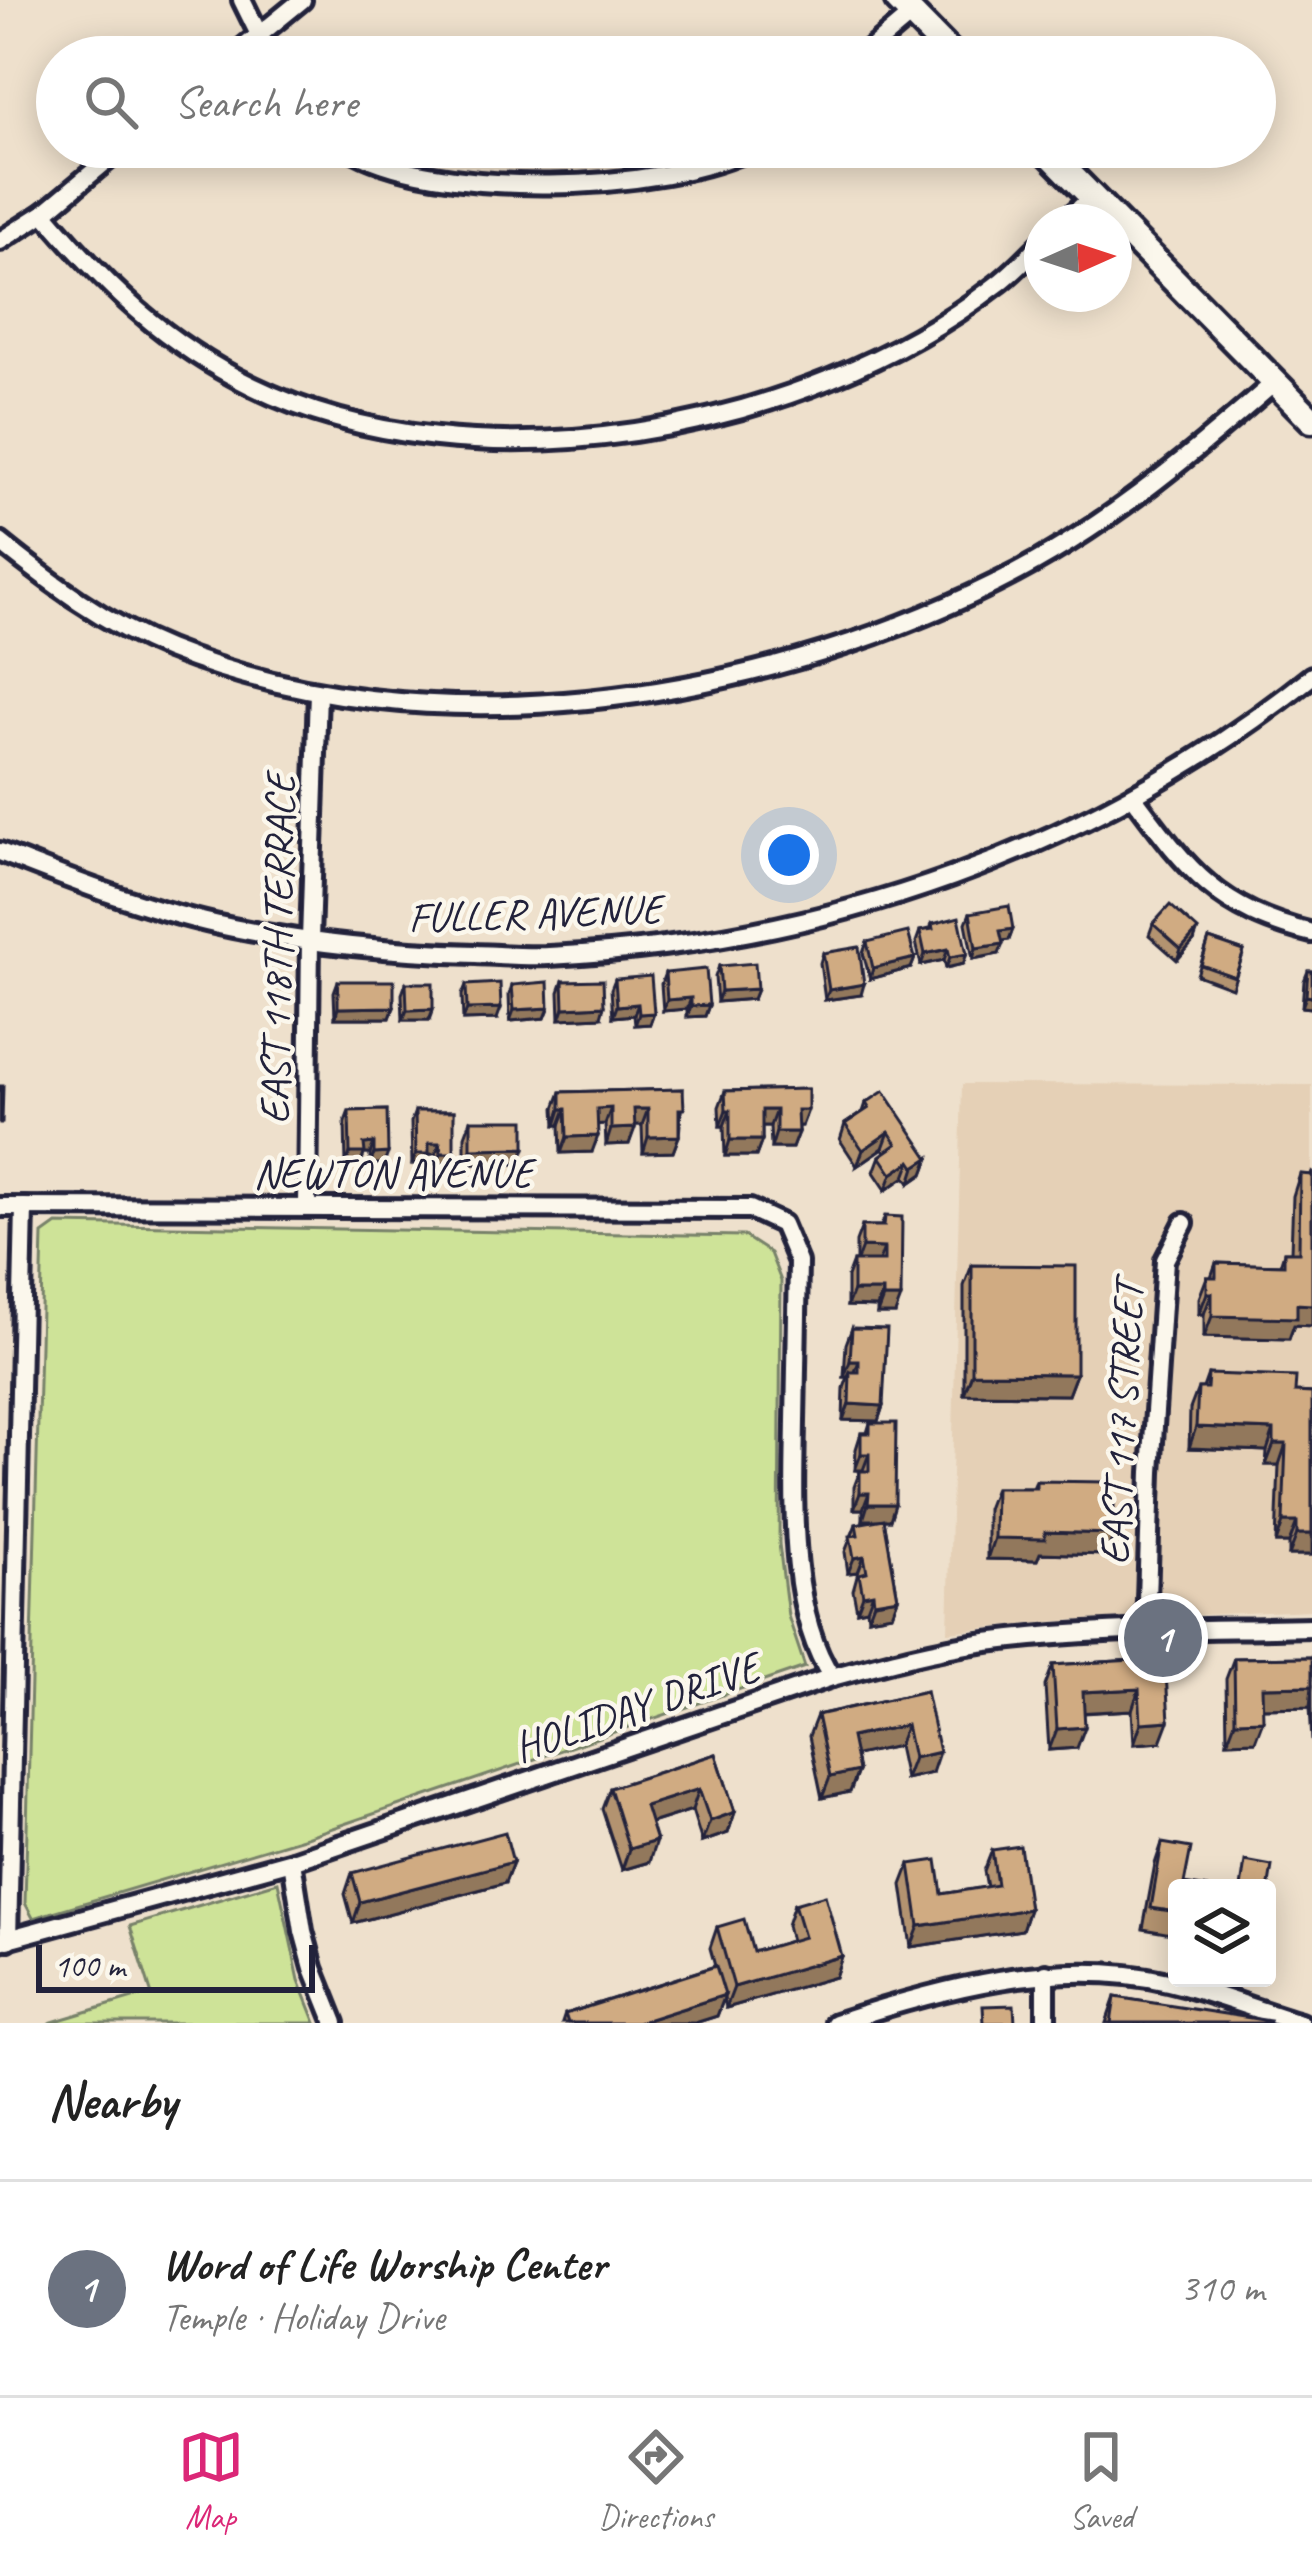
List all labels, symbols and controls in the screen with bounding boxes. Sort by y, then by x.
search box [36,36,1276,168]
icon: search [78,69,144,135]
text: Search here [174,74,357,131]
north arrow [1024,204,1132,312]
street label: EAST 118TH TERRACE [248,769,307,1125]
your location [759,825,819,885]
street label: FULLER AVENUE [407,882,668,944]
street label: NEWTON AVENUE [254,1147,537,1200]
street label: EAST 117 STREET [1088,1271,1156,1566]
pin: 1 [1124,1593,1202,1683]
street label: HOLIDAY DRIVE [507,1639,771,1774]
map controls [1168,1879,1276,1987]
button: layers [1168,1879,1276,1987]
scale bar [36,1939,315,1992]
text: 100 m [54,1945,125,1987]
text: Nearby [48,2069,176,2133]
text: Word of Life Worship Center [162,2236,606,2293]
text: 1 [78,2264,96,2313]
text: 310 m [1180,2264,1264,2313]
text: Temple · Holiday Drive [162,2293,445,2342]
tab: Map [178,2424,244,2538]
tab: Directions [599,2424,713,2538]
tab: Saved [1068,2424,1134,2538]

